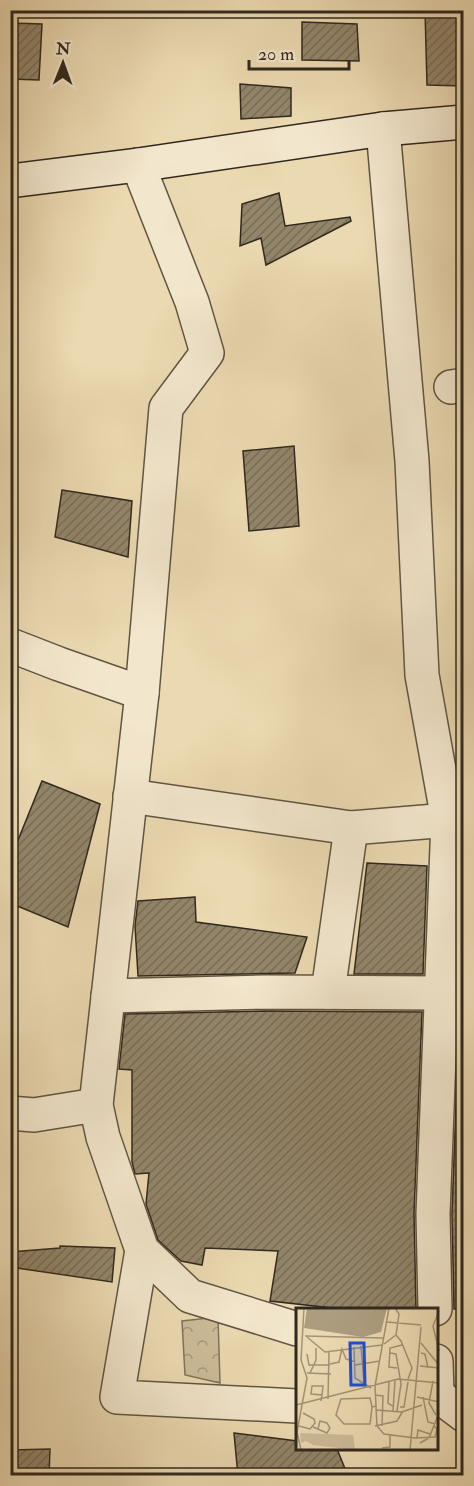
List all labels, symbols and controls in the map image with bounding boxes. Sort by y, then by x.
north arrow [33,33,93,93]
scale bar [249,33,350,71]
text: N [55,39,71,59]
text: 20 m [258,43,294,66]
inset map [296,1308,438,1450]

